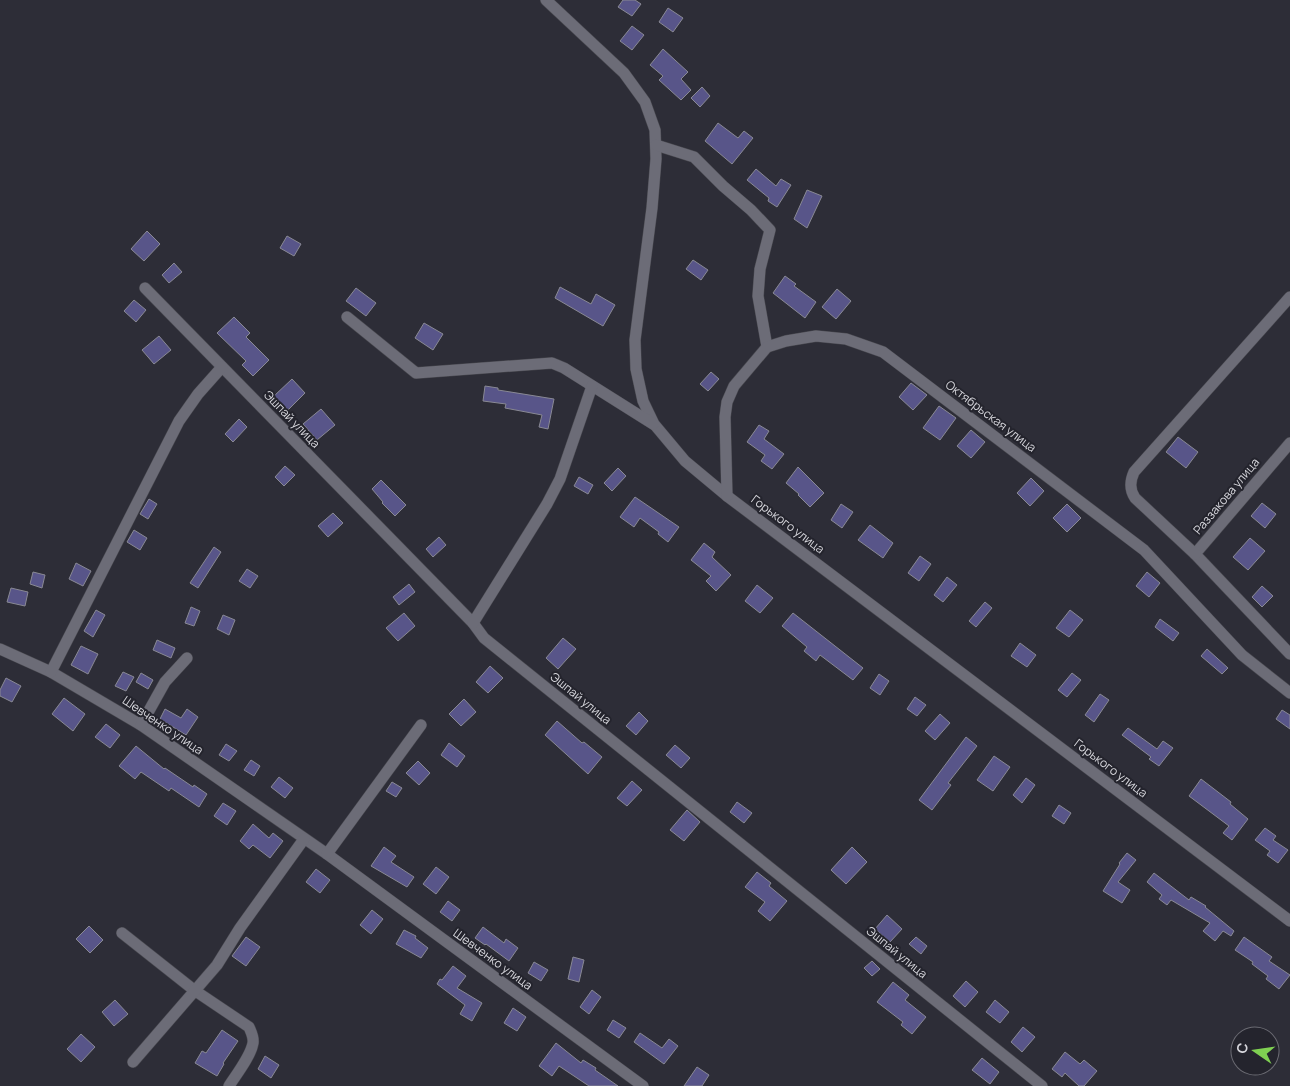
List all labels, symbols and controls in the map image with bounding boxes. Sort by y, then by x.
street label: Октябрьская улица [942,376,1040,456]
street label: Эшпай улица [260,386,324,452]
street label: Раззакова улица [1189,454,1263,538]
street label: Горького улица [748,491,828,557]
street label: Эшпай улица [547,668,615,728]
street label: Шевченко улица [119,692,207,758]
street label: Горького улица [1071,735,1151,801]
street label: Эшпай улица [863,922,931,982]
street label: Шевченко улица [450,924,536,994]
north arrow [1230,1026,1280,1076]
text: С [1231,1041,1252,1055]

